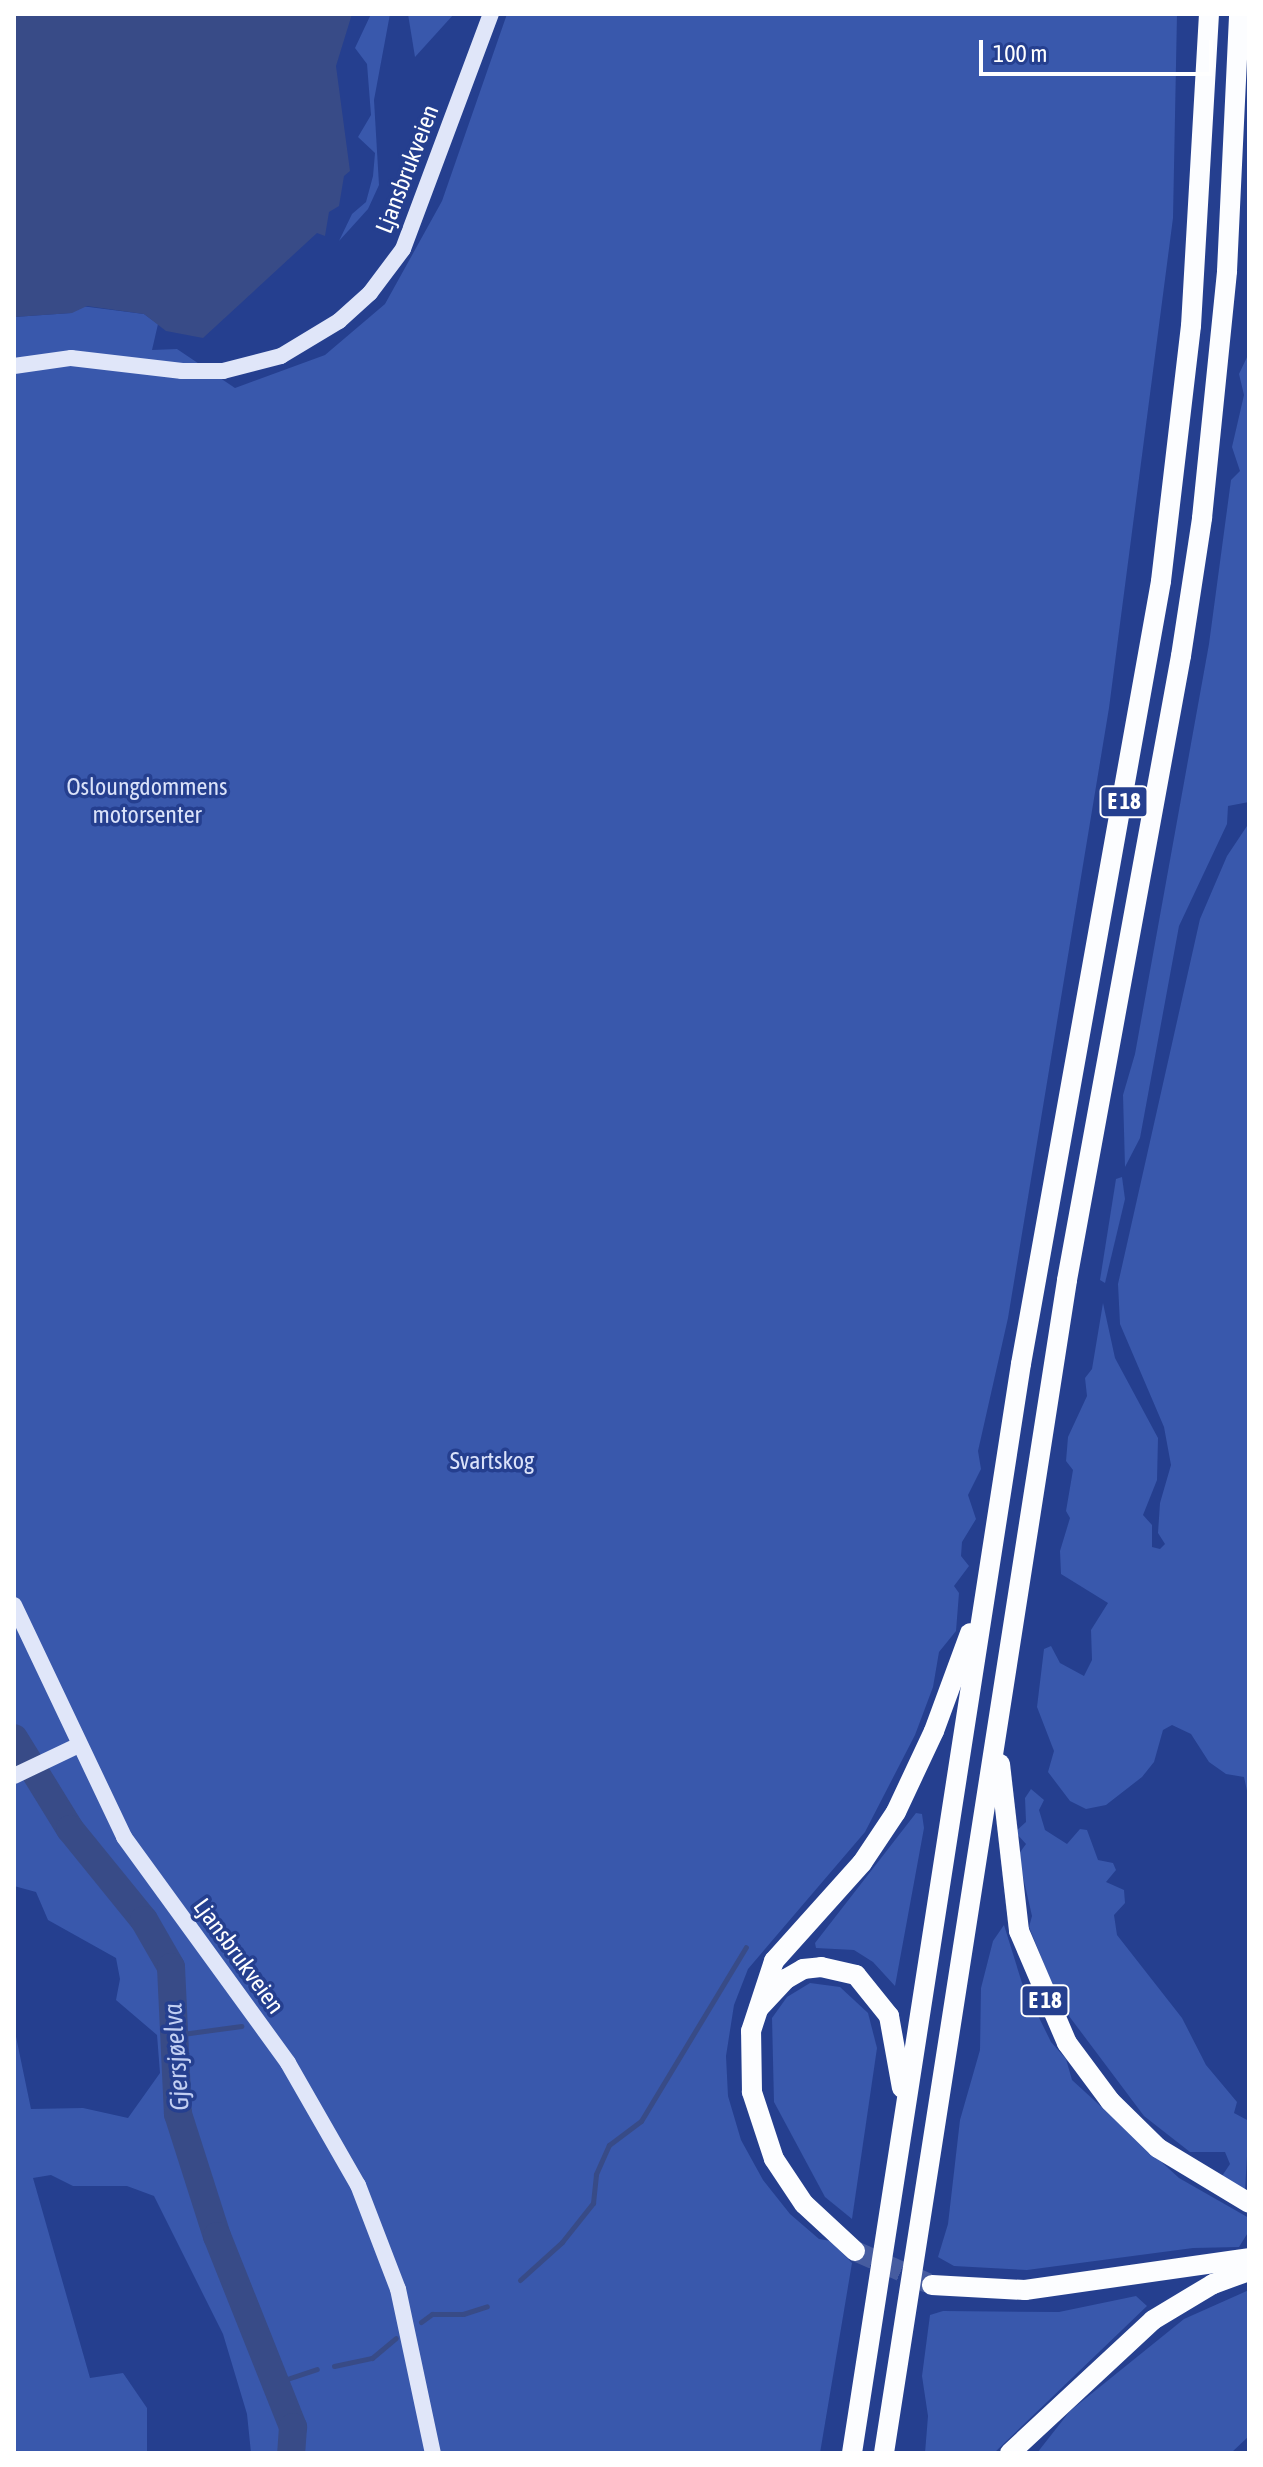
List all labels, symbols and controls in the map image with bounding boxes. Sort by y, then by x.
scale bar [983,24,1217,74]
text: 100 m [993,40,1047,67]
street label: Ljansbrukveien [369,101,445,237]
park label: Osloungdommens motorsenter [66,773,228,829]
road number: E 18 [1098,784,1150,820]
park label: Svartskog [450,1447,534,1475]
street label: Ljansbrukveien [188,1893,290,2019]
road number: E 18 [1019,1983,1071,2019]
water label: Gjersjøelva [158,2002,196,2112]

